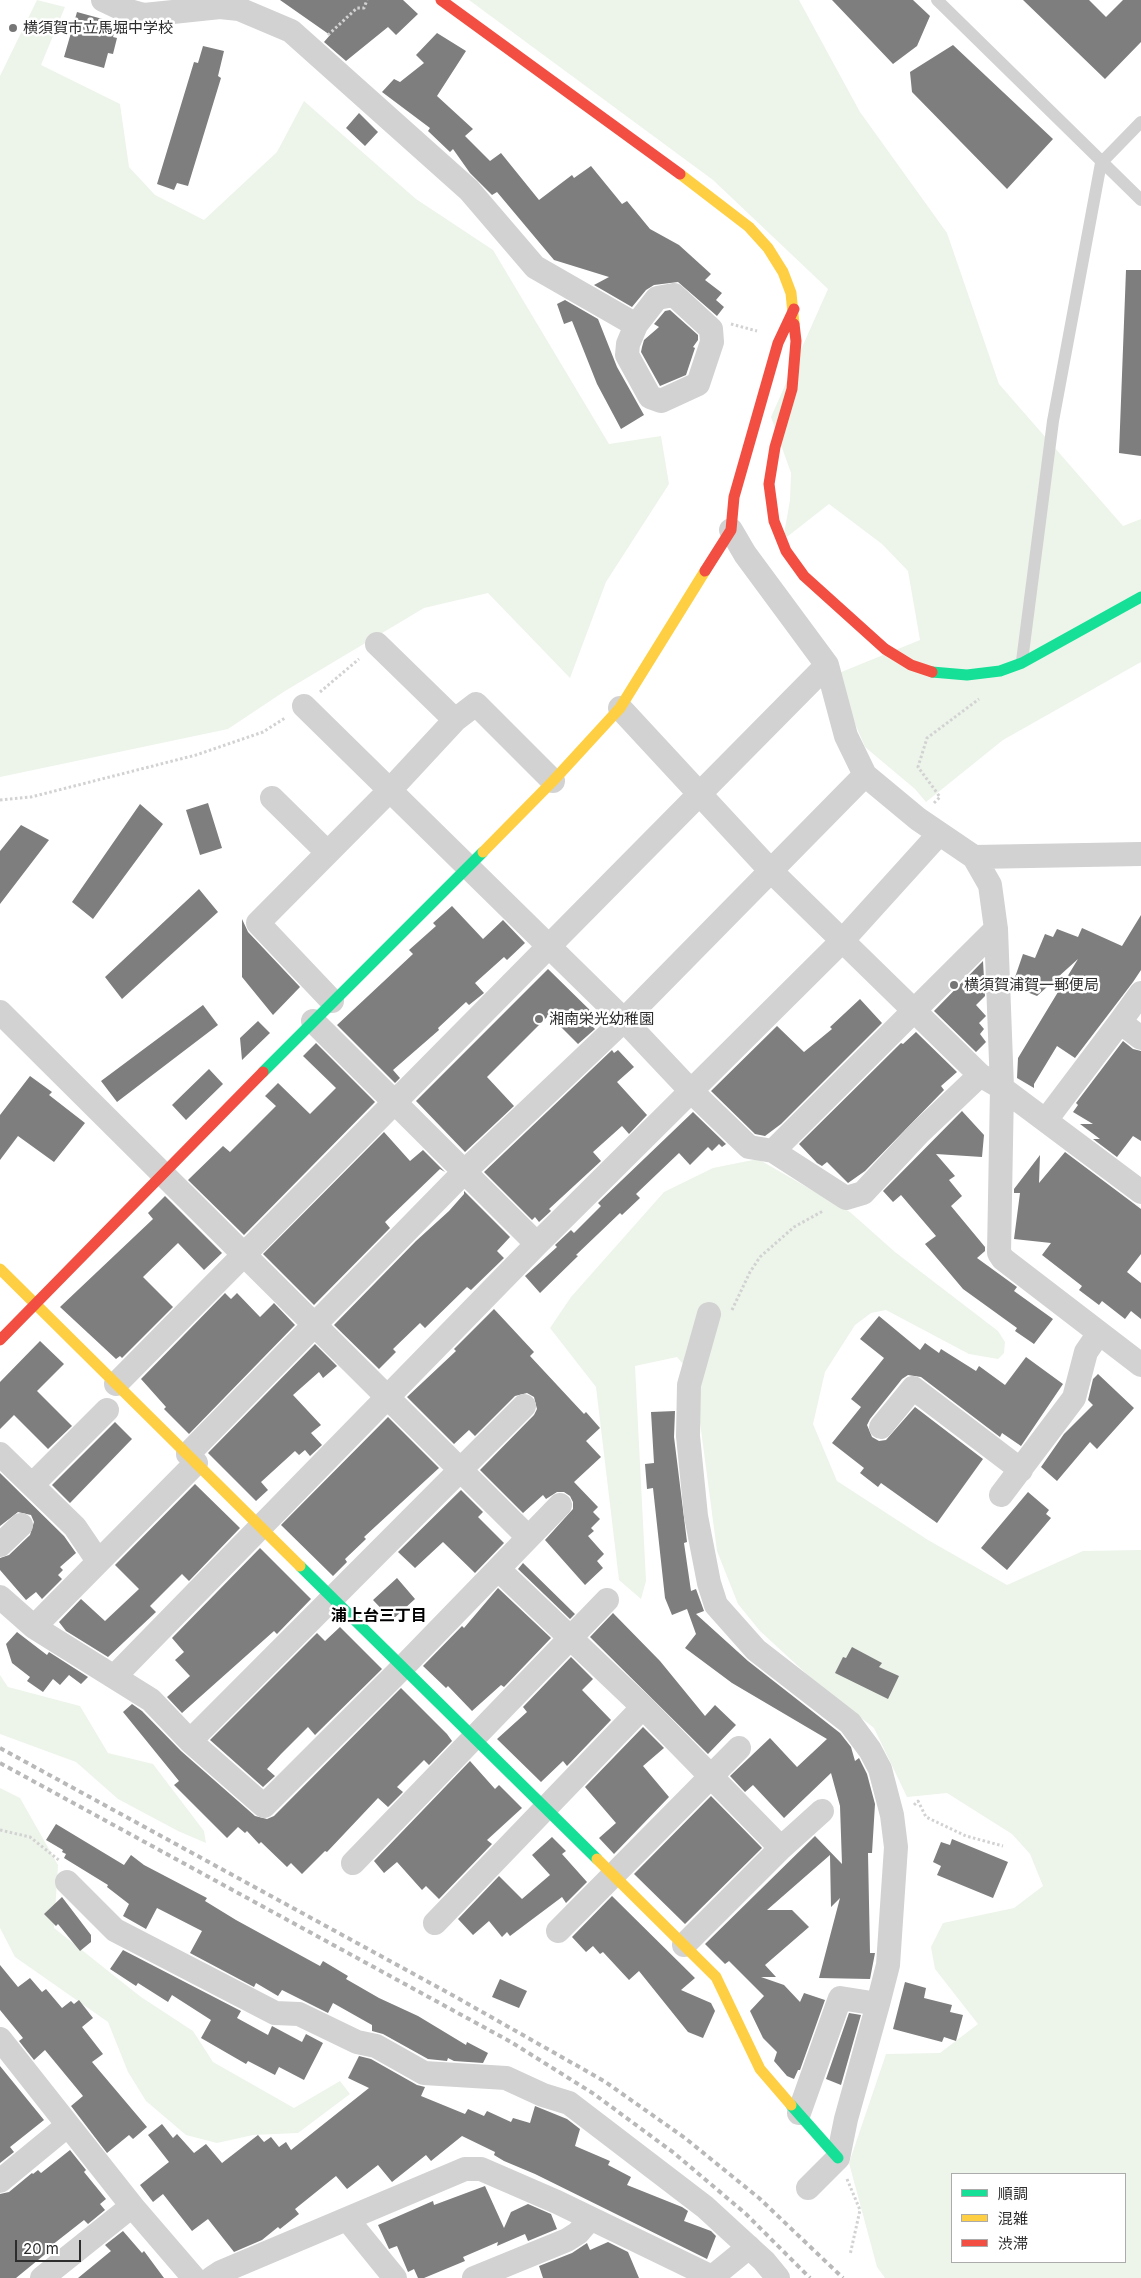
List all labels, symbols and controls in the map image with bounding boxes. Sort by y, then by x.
place label: 横須賀市立馬堀中学校 [23,19,173,37]
marker: 横須賀市立馬堀中学校 [7,22,19,34]
place label: 横須賀浦賀一郵便局 [964,976,1099,994]
marker: 横須賀浦賀一郵便局 [948,979,960,991]
place label: 湘南栄光幼稚園 [549,1010,654,1028]
marker: 湘南栄光幼稚園 [533,1013,545,1025]
district label: 浦上台三丁目 [331,1606,427,1626]
legend [951,2173,1126,2263]
text: 順調 [998,2184,1028,2203]
text: 混雑 [998,2209,1028,2228]
scale bar [18,2230,84,2262]
text: 渋滞 [998,2234,1028,2253]
text: 20 m [23,2239,59,2258]

